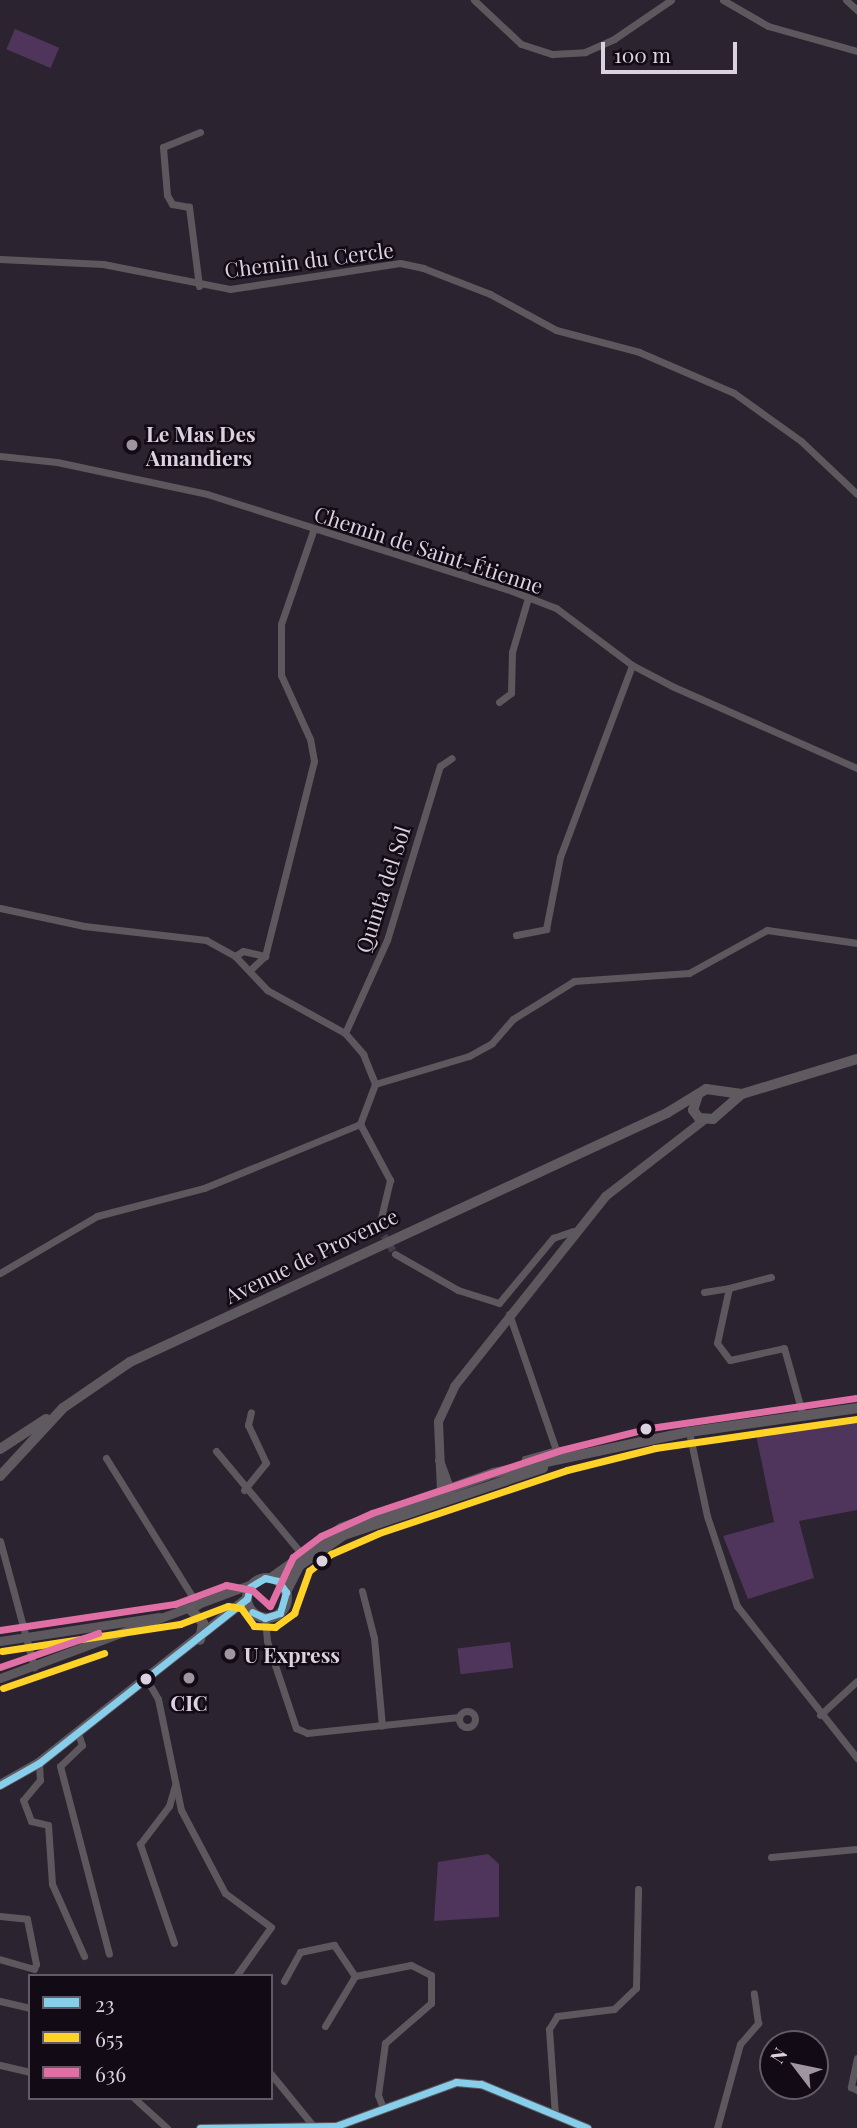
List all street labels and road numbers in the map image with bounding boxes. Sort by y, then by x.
street label: Chemin du Cercle [223,236,395,282]
street label: Chemin de Saint-Étienne [311,500,547,598]
street label: Quinta del Sol [350,822,414,956]
street label: Avenue de Provence [220,1202,402,1308]

